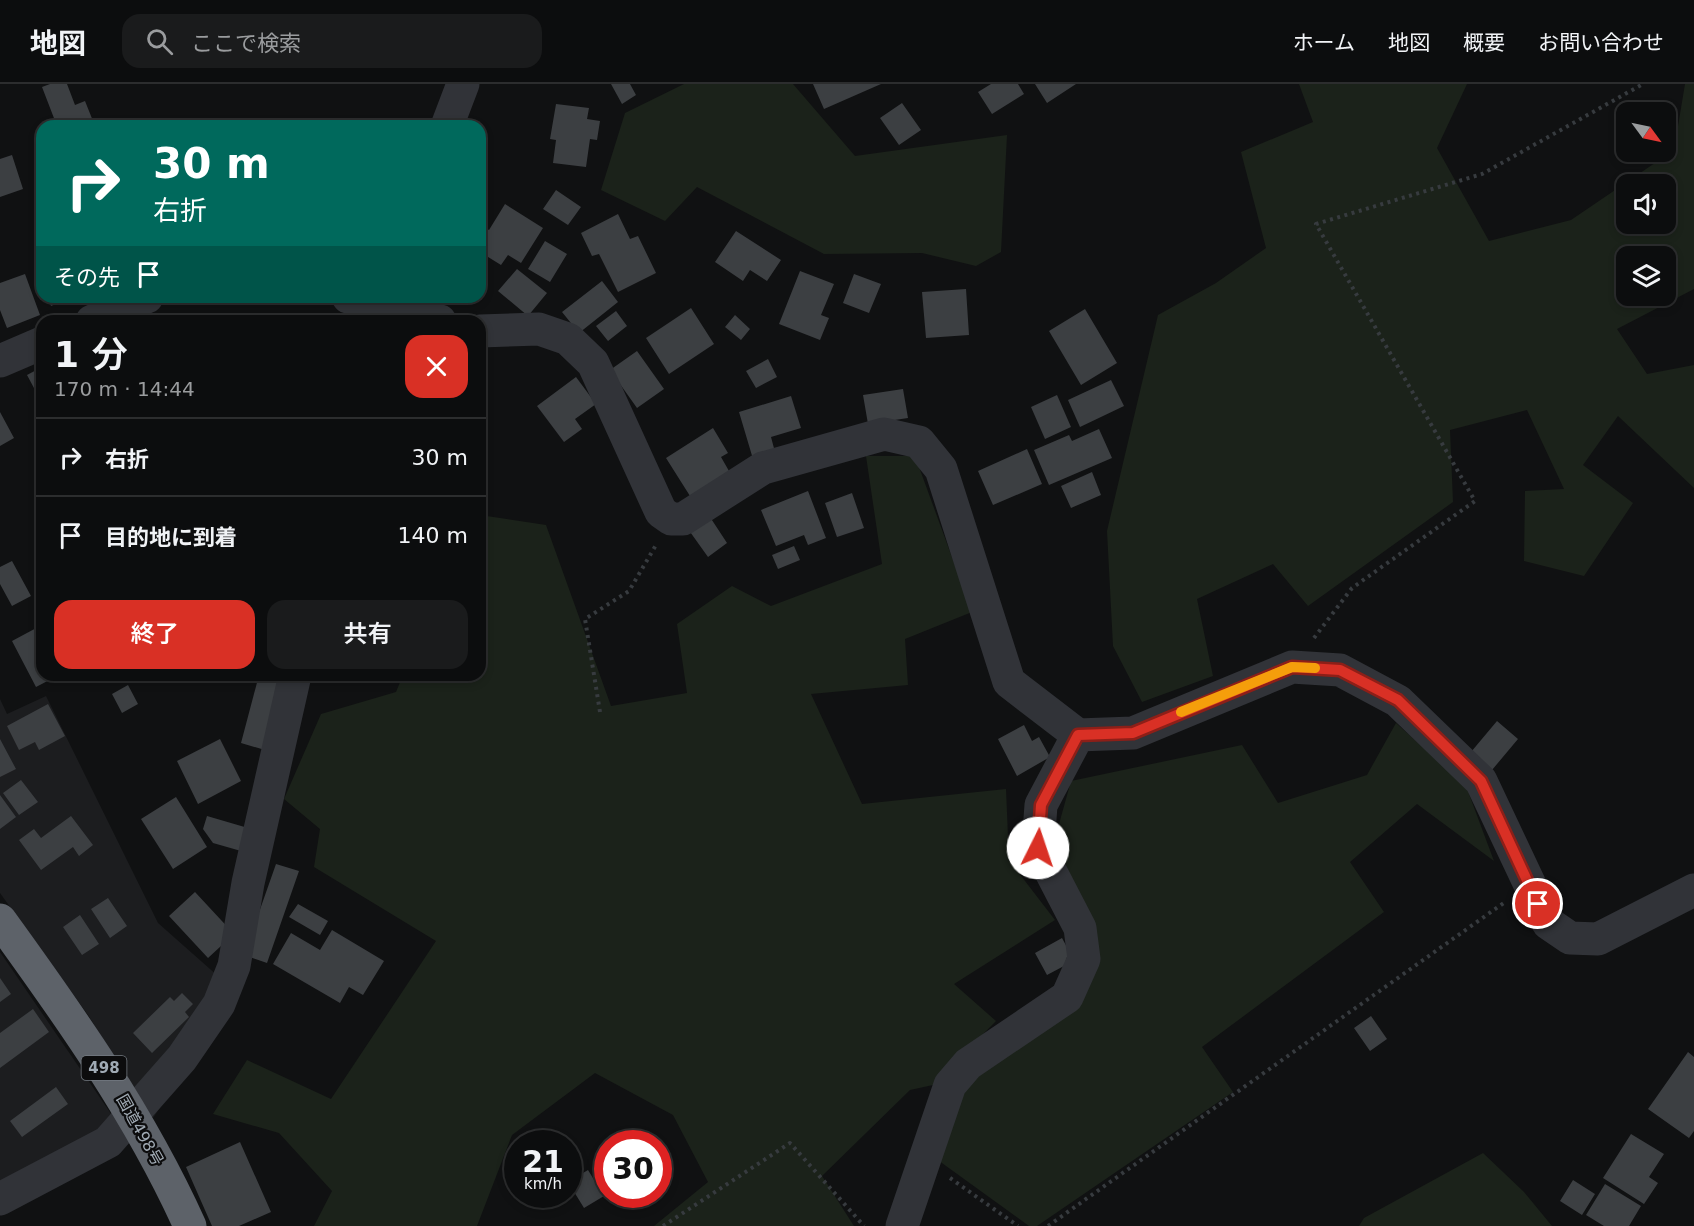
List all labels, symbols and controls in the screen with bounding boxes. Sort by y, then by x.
search box [122,14,542,68]
icon: search [143,25,176,58]
text: 地図 [30,27,86,60]
text: ここで検索 [191,31,301,56]
text: ホーム [1293,31,1355,55]
text: 地図 [1388,31,1430,55]
text: 概要 [1463,31,1505,55]
text: お問い合わせ [1538,31,1664,55]
north arrow [1616,102,1676,162]
map controls [1616,102,1676,306]
text: 30 m [153,139,270,188]
icon: right [54,144,132,222]
button: sound [1616,174,1676,234]
text: 右折 [153,195,207,226]
button: layers [1616,246,1676,306]
icon: arrive [132,258,165,291]
text: その先 [54,265,120,290]
text: 1 分 [54,334,128,375]
button: close [405,335,468,398]
text: 170 m · 14:44 [54,377,195,401]
icon: right [54,441,87,474]
text: 30 m [412,445,468,470]
text: 右折 [105,447,149,472]
icon: arrive [54,519,87,552]
text: 140 m [398,523,468,548]
text: 目的地に到着 [105,525,237,550]
button: 終了 [54,600,255,669]
button: 共有 [267,600,468,669]
position arrow [1006,816,1070,880]
pin [1512,878,1563,929]
icon: arrive [1521,887,1554,920]
road number: 498 [82,1056,126,1080]
street label: 国道498号 [113,1091,167,1169]
speed limit sign: 30 [594,1130,672,1208]
text: 21 [522,1144,564,1179]
text: km/h [524,1175,562,1193]

